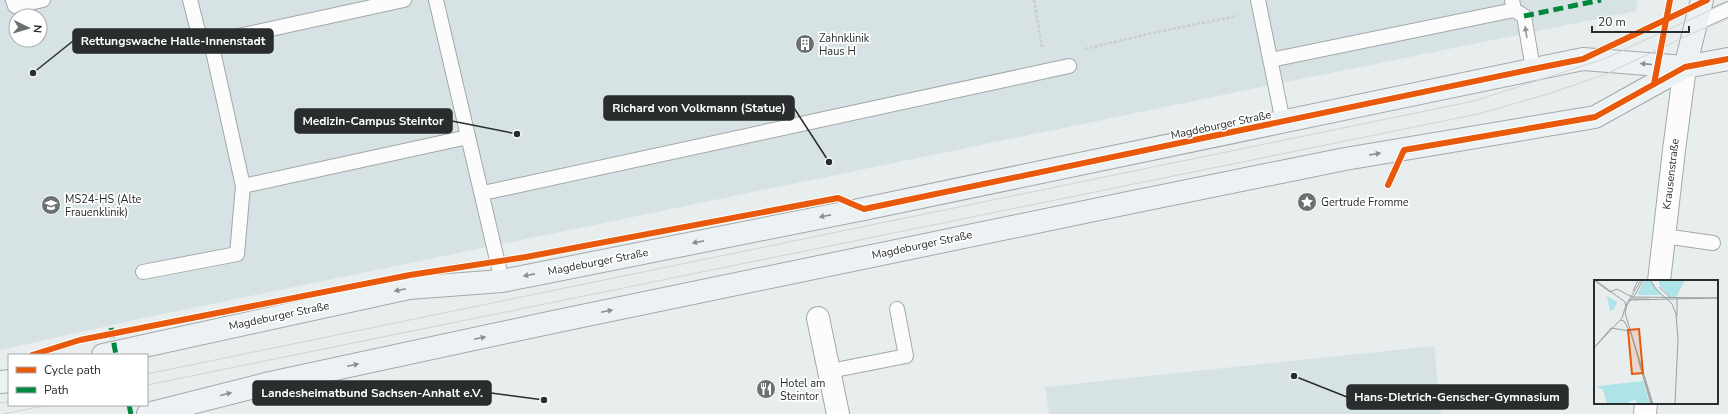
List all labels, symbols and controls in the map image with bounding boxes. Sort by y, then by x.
north arrow [8,8,48,48]
scale bar [1592,8,1689,34]
text: 20 m [1598,14,1626,30]
text: N [30,24,45,34]
one-way arrow [1523,26,1529,38]
callout: Rettungswache Halle-Innenstadt [73,29,273,53]
place label: Zahnklinik Haus H [819,31,870,59]
text: Rettungswache Halle-Innenstadt [81,33,266,49]
building icon: Zahnklinik Haus H [794,33,816,55]
one-way arrow [1640,61,1652,67]
callout: Richard von Volkmann (Statue) [604,96,794,120]
text: Richard von Volkmann (Statue) [612,100,786,116]
street label: Magdeburger Straße [1169,107,1273,143]
callout: Medizin-Campus Steintor [295,109,452,133]
text: Medizin-Campus Steintor [302,113,444,129]
street label: Krausenstraße [1659,137,1683,210]
one-way arrow [1369,151,1381,157]
place icon: Gertrude Fromme [1296,191,1318,213]
place label: MS24-HS (Alte Frauenklinik) [65,192,141,220]
school or university icon: MS24-HS (Alte Frauenklinik) [40,194,62,216]
place label: Gertrude Fromme [1321,195,1409,210]
one-way arrow [819,214,832,220]
street label: Magdeburger Straße [870,227,974,263]
one-way arrow [692,239,704,245]
street label: Magdeburger Straße [546,245,650,279]
one-way arrow [523,273,535,279]
inset map [1594,280,1718,404]
one-way arrow [394,288,406,294]
street label: Magdeburger Straße [227,298,331,334]
one-way arrow [601,307,613,313]
one-way arrow [474,334,486,340]
legend [8,354,148,406]
text: Cycle path [44,362,101,378]
one-way arrow [347,362,359,368]
place label: Hotel am Steintor [780,376,825,404]
restaurant icon: Hotel am Steintor [755,378,777,400]
callout: Landesheimatbund Sachsen-Anhalt e.V. [253,381,491,405]
text: Path [44,382,69,398]
text: Landesheimatbund Sachsen-Anhalt e.V. [261,385,483,401]
callout: Hans-Dietrich-Genscher-Gymnasium [1347,385,1568,409]
text: Hans-Dietrich-Genscher-Gymnasium [1354,389,1560,405]
one-way arrow [220,391,232,397]

